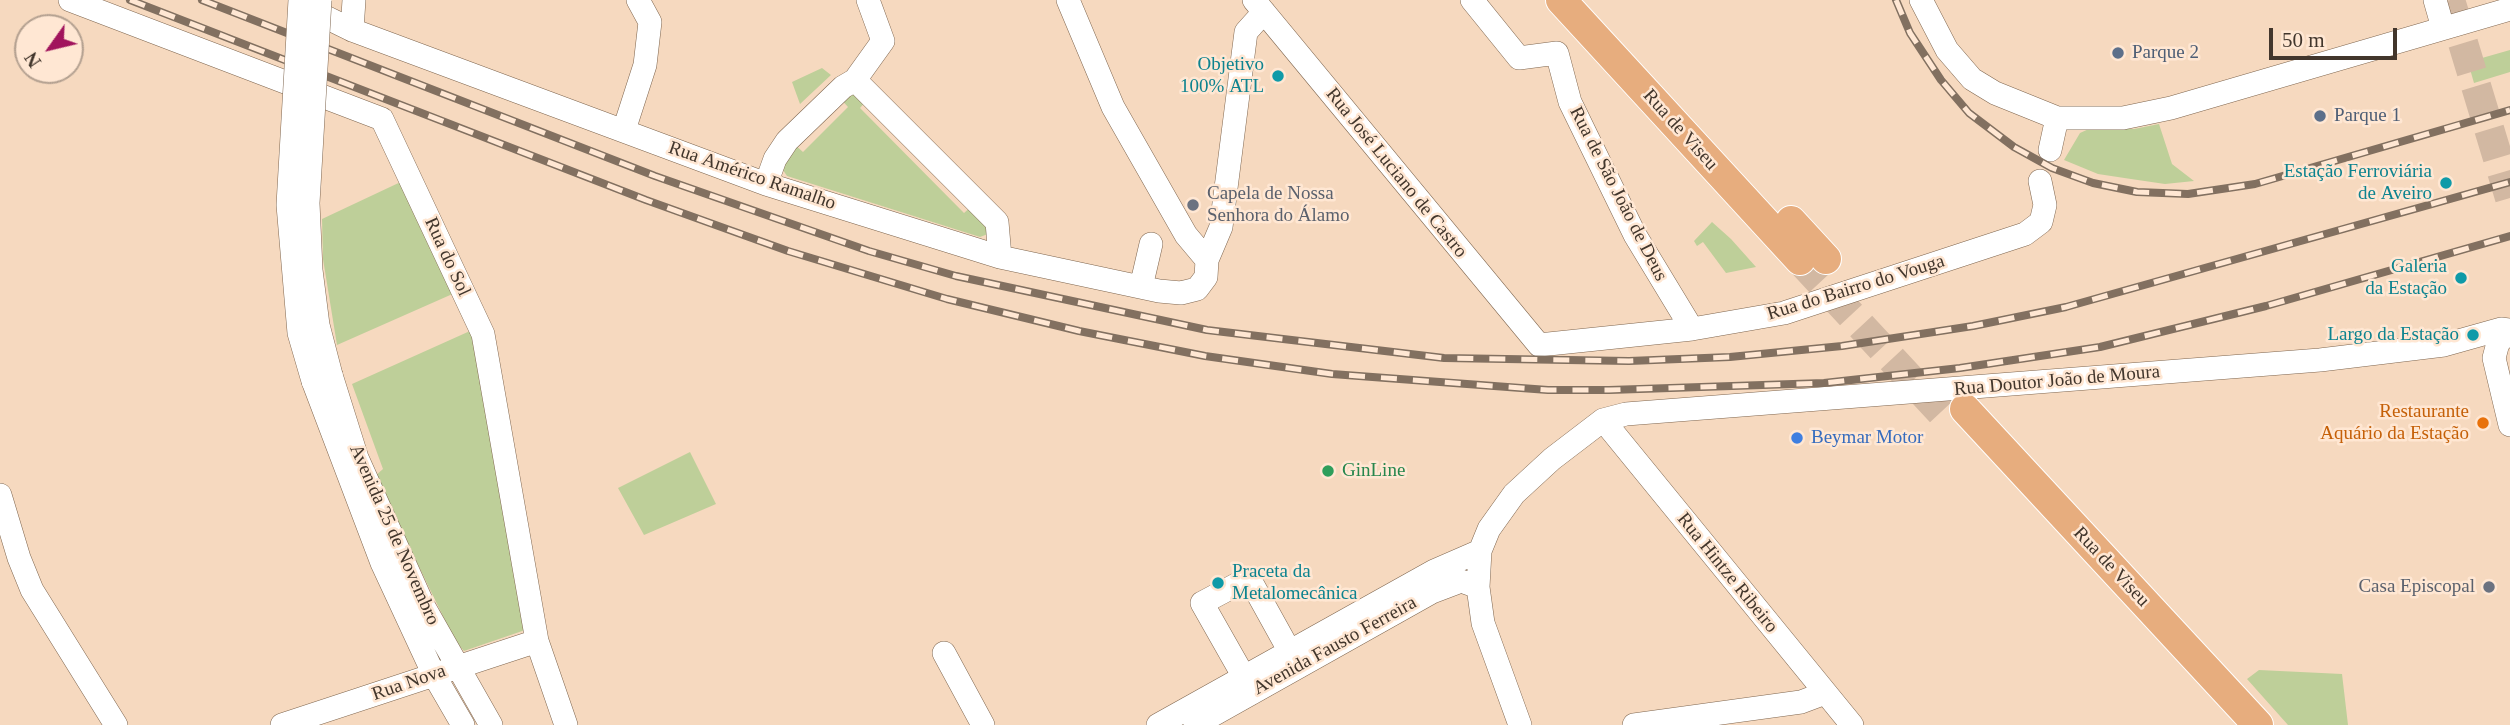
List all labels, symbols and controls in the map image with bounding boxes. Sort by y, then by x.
north arrow [14,14,84,84]
scale bar [2272,14,2400,58]
text: 50 m [2282,28,2325,52]
place label: Parque 2 [2132,42,2199,64]
marker: Parque 2 [2110,45,2126,61]
text: N [20,48,45,71]
place label: Objetivo 100% ATL [1180,54,1264,98]
marker: Objetivo 100% ATL [1270,68,1286,84]
street label: Rua José Luciano de Castro [1320,83,1472,263]
street label: Rua de Viseu [1638,85,1722,175]
street label: Rua de São João de Deus [1564,103,1672,285]
place label: Parque 1 [2334,105,2401,127]
marker: Parque 1 [2312,108,2328,124]
street label: Rua Américo Ramalho [665,137,839,215]
place label: Estação Ferroviária de Aveiro [2284,161,2432,205]
marker: Estação Ferroviária de Aveiro [2438,175,2454,191]
place label: Capela de Nossa Senhora do Álamo [1207,183,1349,227]
marker: Capela de Nossa Senhora do Álamo [1185,197,1201,213]
street label: Rua do Sol [419,214,475,300]
street label: Rua do Bairro do Vouga [1765,250,1947,326]
place label: Galeria da Estação [2365,256,2447,300]
marker: Galeria da Estação [2453,270,2469,286]
place label: Largo da Estação [2327,324,2459,346]
marker: Largo da Estação [2465,327,2481,343]
street label: Rua Doutor João de Moura [1953,361,2161,401]
place label: Restaurante Aquário da Estação [2320,401,2469,445]
marker: Restaurante Aquário da Estação [2475,415,2491,431]
place label: Beymar Motor [1811,427,1923,449]
marker: Beymar Motor [1789,430,1805,446]
street label: Avenida 25 de Novembro [344,441,444,629]
place label: GinLine [1342,460,1405,482]
marker: GinLine [1320,463,1336,479]
street label: Rua Hintze Ribeiro [1672,508,1782,638]
street label: Rua de Viseu [2068,522,2154,612]
place label: Praceta da Metalomecânica [1232,561,1358,605]
marker: Praceta da Metalomecânica [1210,575,1226,591]
place label: Casa Episcopal [2358,576,2475,598]
marker: Casa Episcopal [2481,579,2497,595]
street label: Avenida Fausto Ferreira [1249,592,1421,700]
street label: Rua Nova [369,660,449,706]

